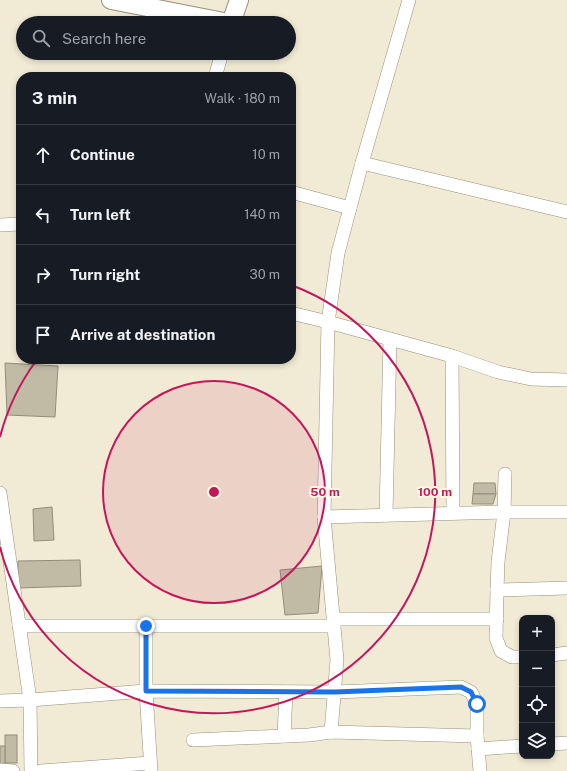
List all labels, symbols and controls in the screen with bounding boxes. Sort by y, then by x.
search box [16,16,296,60]
icon: search [30,27,52,49]
text: Search here [62,30,146,47]
text: 3 min [32,88,77,108]
text: Walk · 180 m [205,91,280,106]
icon: ahead [32,144,54,166]
text: Continue [70,146,135,163]
text: 10 m [252,147,280,162]
icon: left [32,204,54,226]
text: Turn left [70,206,131,223]
text: 140 m [244,207,280,222]
icon: right [32,264,54,286]
text: Turn right [70,266,140,283]
text: 30 m [250,267,280,282]
icon: arrive [32,324,54,346]
text: Arrive at destination [70,326,215,343]
centre of rings [207,485,221,499]
text: 50 m [310,485,340,499]
text: 100 m [418,485,452,499]
map controls [519,615,555,759]
button: + [519,615,555,651]
route end [137,617,155,635]
button: − [519,651,555,687]
button: locate [519,687,555,723]
route start [468,695,486,713]
button: layers [519,723,555,759]

